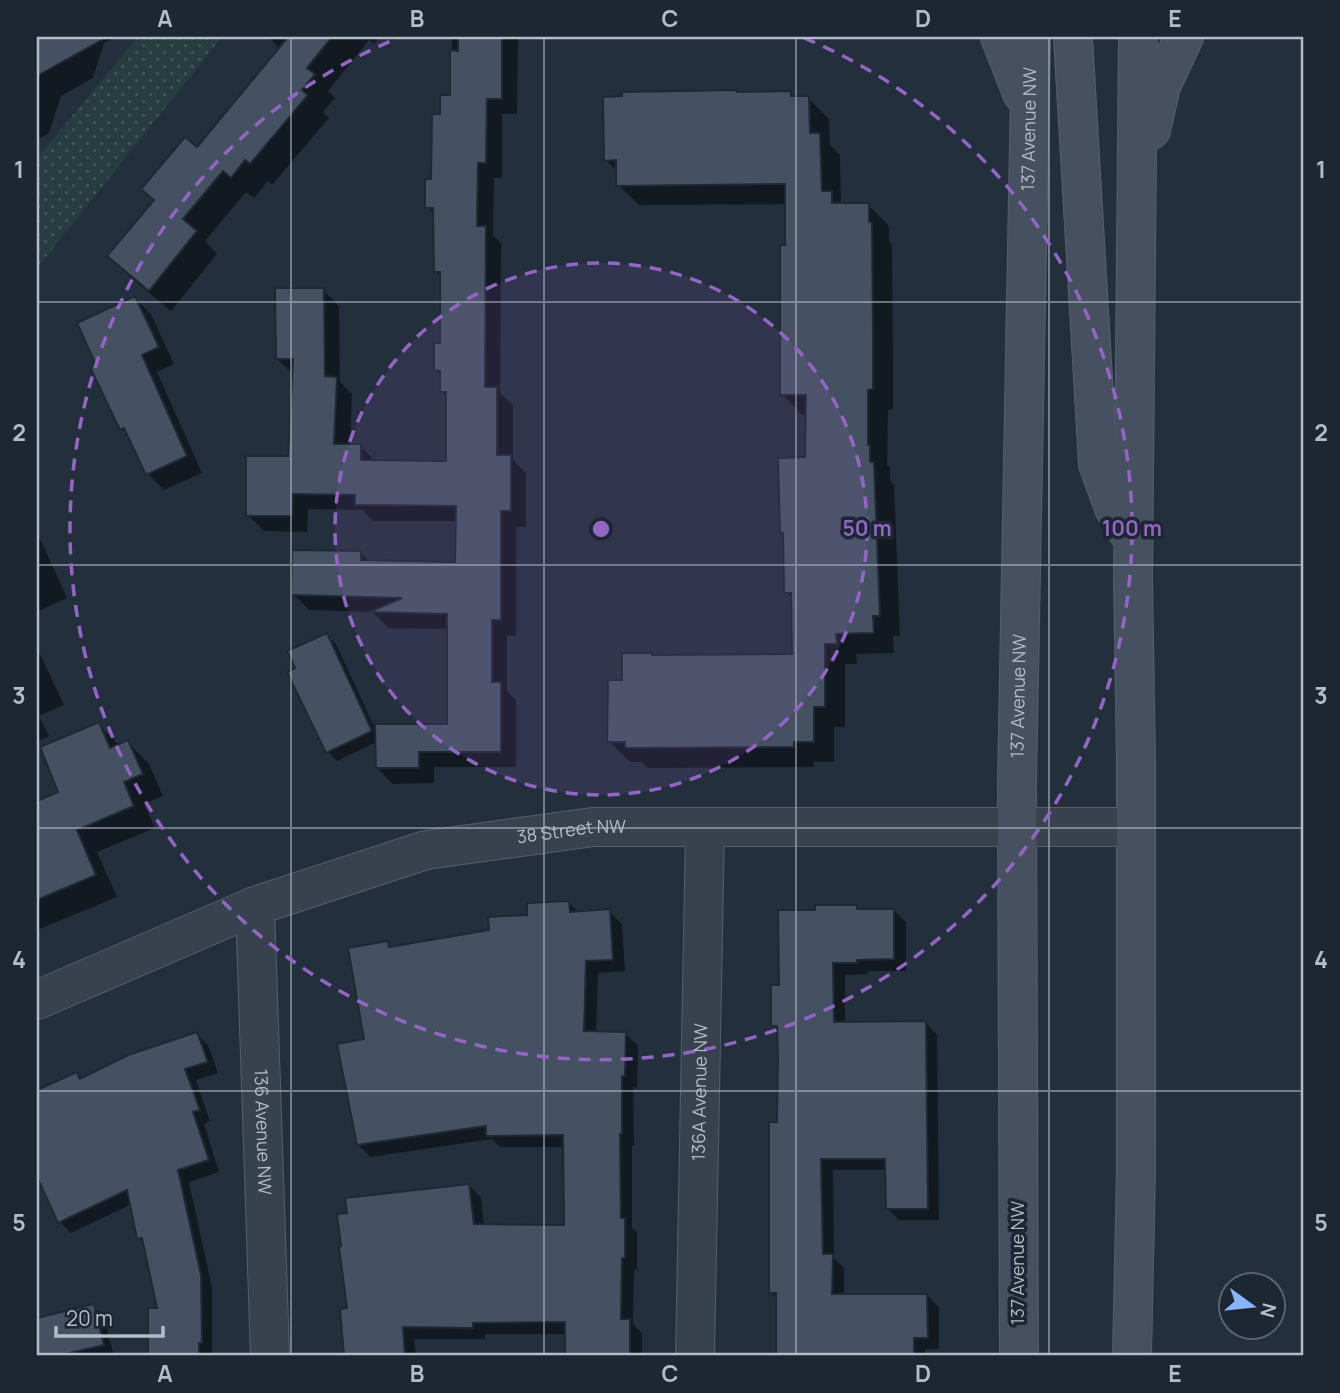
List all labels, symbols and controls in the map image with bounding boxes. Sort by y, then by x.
text: A [157,2,173,34]
text: B [410,2,424,34]
text: C [662,2,679,34]
text: D [915,2,931,34]
text: E [1168,2,1182,34]
street label: 137 Avenue NW [1015,67,1041,191]
text: 1 [14,153,24,185]
text: 1 [1316,153,1326,185]
text: 2 [12,416,26,448]
text: 2 [1314,416,1328,448]
text: 50 m [842,514,892,542]
text: 100 m [1102,514,1162,542]
centre of rings [589,517,613,541]
street label: 137 Avenue NW [1004,634,1031,758]
text: 3 [12,679,26,711]
text: 3 [1314,679,1328,711]
street label: 38 Street NW [515,814,626,848]
text: 4 [12,943,26,975]
text: 4 [1314,943,1328,975]
street label: 136A Avenue NW [686,1023,712,1161]
street label: 136 Avenue NW [249,1068,278,1195]
street label: 137 Avenue NW [1005,1201,1029,1325]
text: 5 [12,1206,26,1238]
text: 5 [1314,1206,1328,1238]
north arrow [1218,1270,1288,1340]
scale bar [56,1295,163,1339]
text: N [1254,1300,1283,1320]
text: 20 m [66,1304,113,1332]
text: A [157,1357,173,1389]
text: B [410,1357,424,1389]
text: C [662,1357,679,1389]
text: D [915,1357,931,1389]
text: E [1168,1357,1182,1389]

